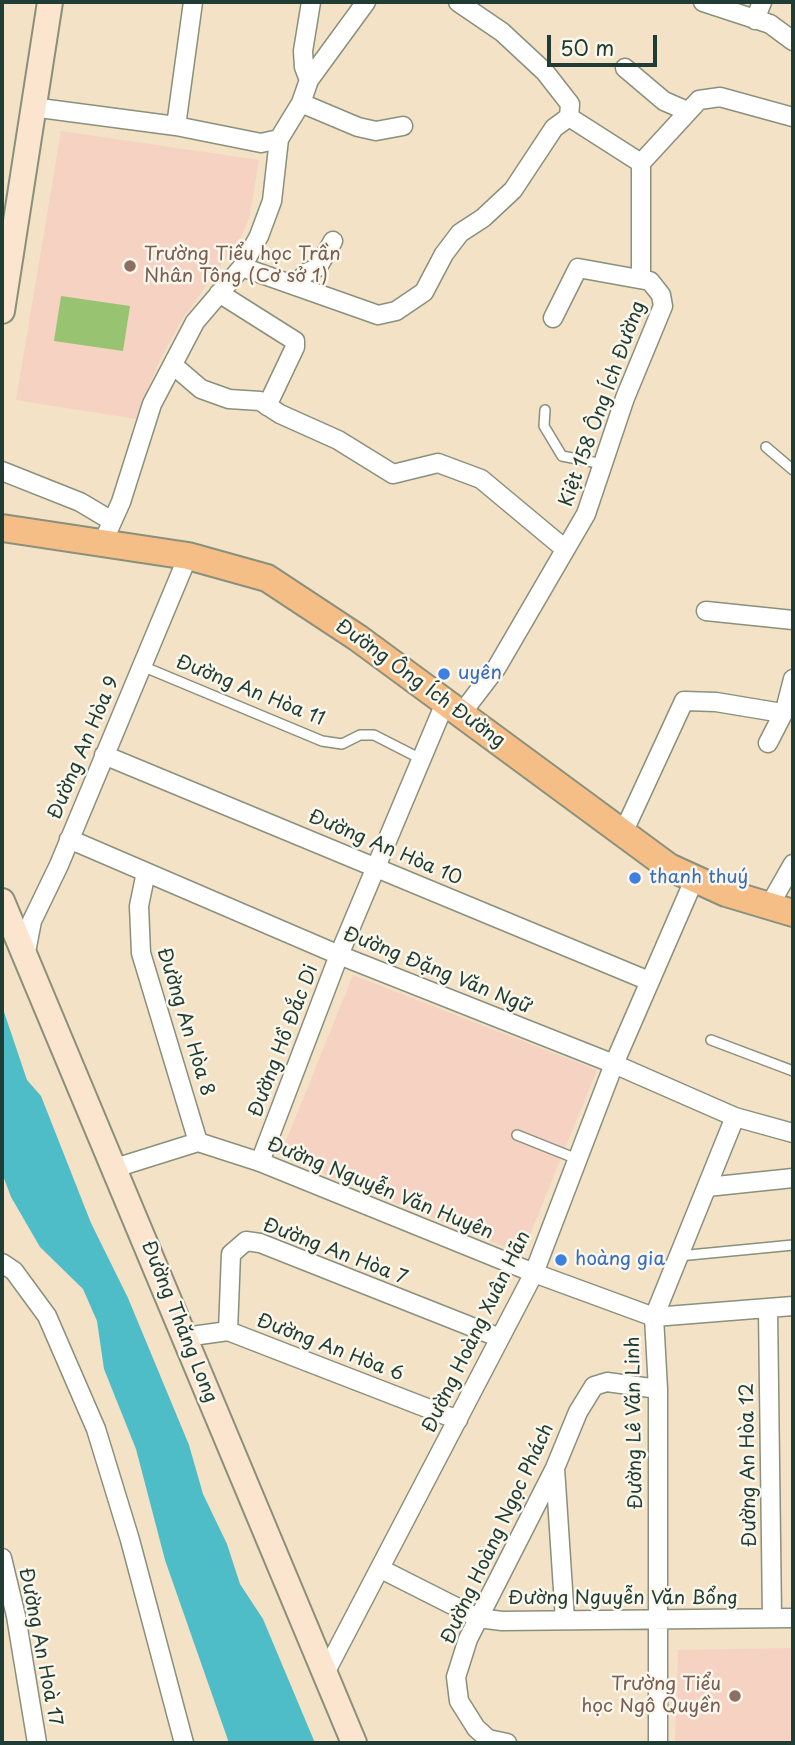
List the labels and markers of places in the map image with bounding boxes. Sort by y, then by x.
place label: Trường Tiểu học Trần Nhân Tông (Cơ sở 1) [144,244,341,288]
marker: Trường Tiểu học Trần Nhân Tông (Cơ sở 1) [122,258,138,274]
place label: uyên [458,663,502,685]
marker: uyên [436,666,452,682]
place label: thanh thuý [649,867,748,889]
marker: thanh thuý [627,870,643,886]
place label: hoàng gia [575,1249,665,1271]
marker: hoàng gia [553,1252,569,1268]
place label: Trường Tiểu học Ngô Quyền [581,1674,721,1718]
marker: Trường Tiểu học Ngô Quyền [727,1688,743,1704]

